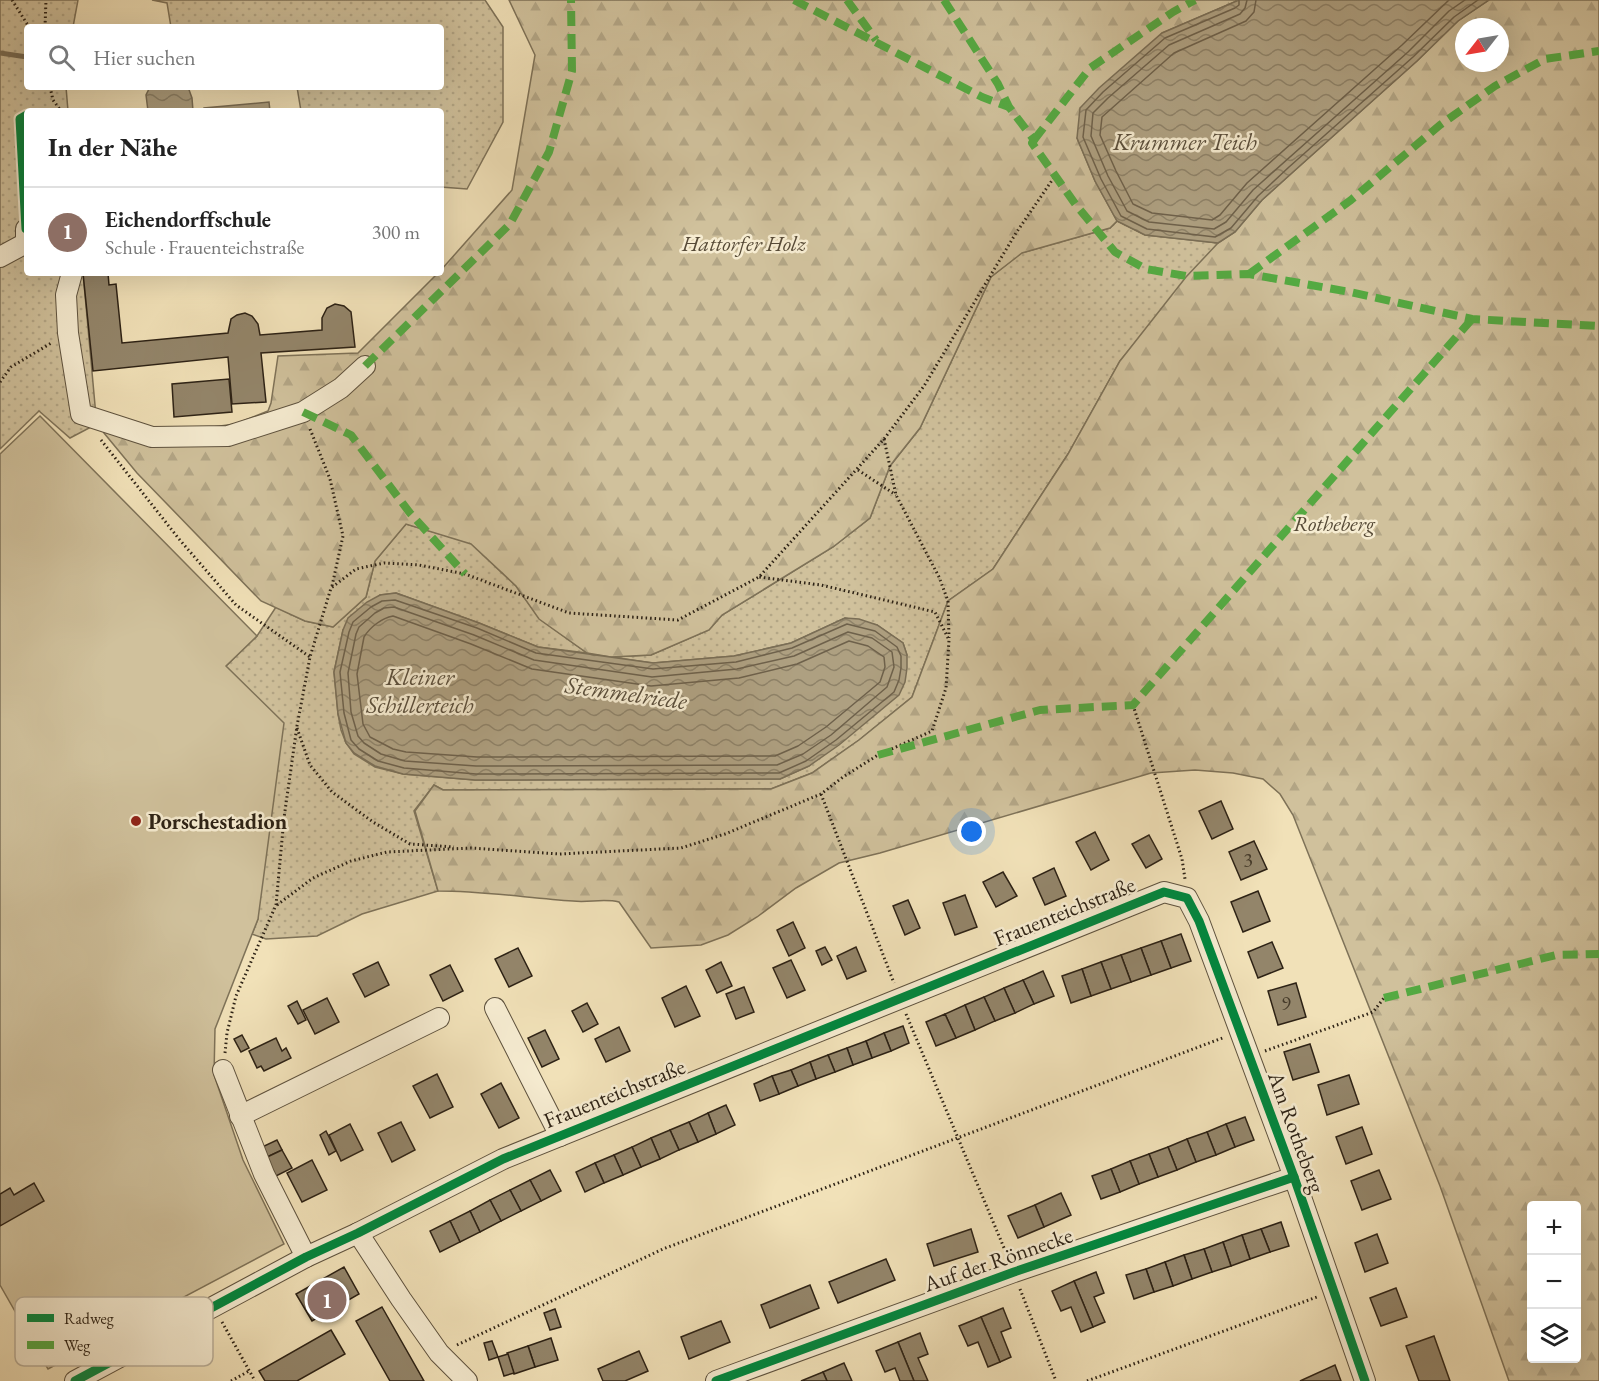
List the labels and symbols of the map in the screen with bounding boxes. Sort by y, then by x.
north arrow [1455,18,1509,72]
water label: Krummer Teich [1112,126,1257,157]
park label: Hattorfer Holz [681,229,806,258]
park label: Rotheberg [1293,509,1376,538]
water label: Kleiner Schillerteich [365,661,474,720]
water label: Stemmelriede [562,668,690,717]
place label: Porschestadion [148,807,288,836]
marker: Porschestadion [129,814,143,828]
your location [957,817,986,846]
house number: 3 [1243,847,1253,873]
street label: Frauenteichstraße [989,870,1140,953]
house number: 9 [1281,990,1291,1016]
street label: Frauenteichstraße [539,1052,690,1135]
street label: Am Rotheberg [1261,1067,1332,1197]
street label: Auf der Rönnecke [919,1220,1077,1299]
pin: 1 [308,1278,346,1322]
legend [15,1297,213,1366]
text: Radweg [64,1308,115,1329]
text: Weg [64,1335,91,1356]

